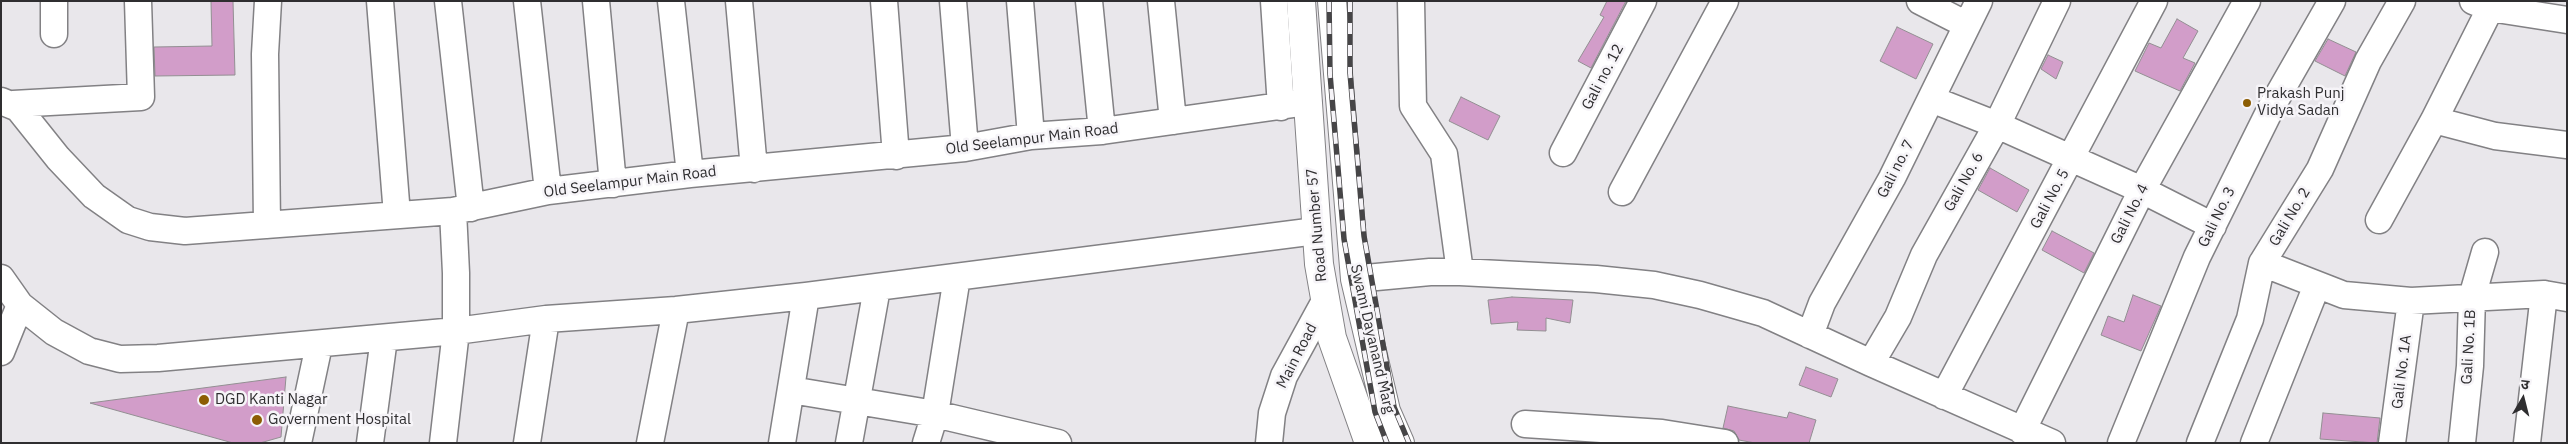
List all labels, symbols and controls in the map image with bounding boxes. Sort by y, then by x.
street label: Gali no. 12 [1578,41,1628,113]
place label: Prakash Punj Vidya Sadan [2257,85,2344,120]
marker: Prakash Punj Vidya Sadan [2241,97,2253,109]
street label: Old Seelampur Main Road [945,119,1119,159]
street label: Gali no. 7 [1874,137,1918,201]
street label: Gali No. 6 [1940,149,1988,215]
street label: Old Seelampur Main Road [543,162,717,202]
street label: Gali No. 5 [2027,166,2073,232]
street label: Road Number 57 [1303,167,1331,283]
street label: Gali No. 4 [2107,181,2153,247]
street label: Gali No. 3 [2195,184,2239,250]
street label: Gali No. 2 [2266,184,2314,250]
street label: Swami Dayanand Marg [1346,263,1398,415]
street label: Gali No. 1B [2458,309,2480,385]
street label: Main Road [1273,321,1321,391]
street label: Gali No. 1A [2389,334,2415,410]
north arrow [2498,374,2548,424]
text: उ [2520,375,2530,394]
place label: DGD Kanti Nagar [215,391,327,409]
marker: DGD Kanti Nagar [197,393,211,407]
place label: Government Hospital [268,411,411,429]
marker: Government Hospital [250,413,264,427]

